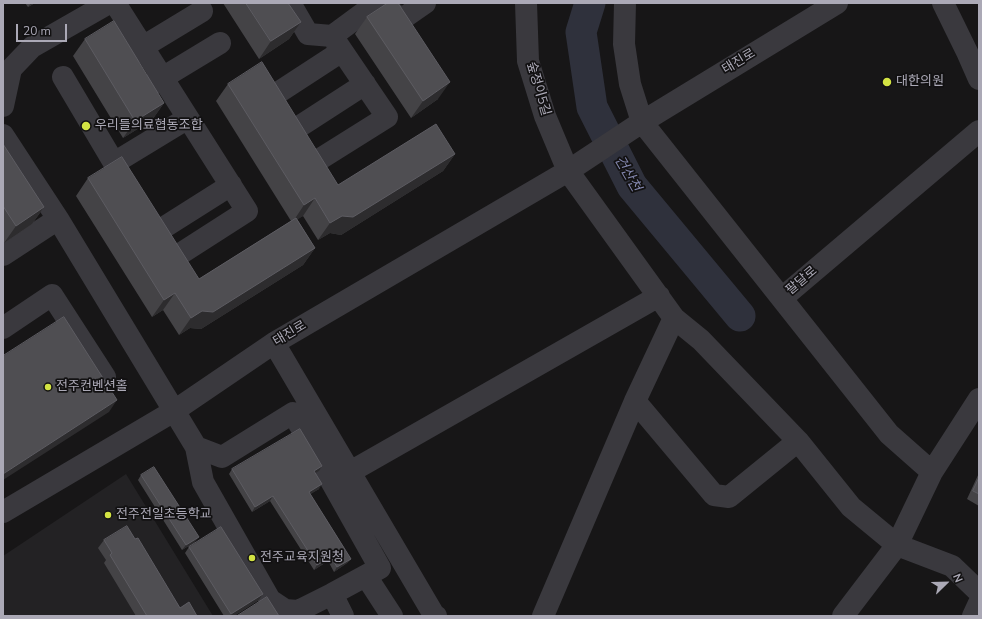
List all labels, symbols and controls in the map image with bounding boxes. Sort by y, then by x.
scale bar [18,16,69,42]
text: 20 m [23,23,51,39]
street label: 태진로 [720,46,758,78]
street label: 숲정이5길 [523,60,553,118]
place label: 대한의원 [896,74,944,90]
marker: 대한의원 [881,76,893,88]
place label: 우리들의료협동조합 [95,118,203,134]
marker: 우리들의료협동조합 [80,120,92,132]
water label: 건산천 [610,153,644,195]
street label: 팔달로 [783,263,821,299]
street label: 태진로 [271,318,309,350]
place label: 전주컨벤션홀 [56,379,128,395]
marker: 전주컨벤션홀 [43,382,53,392]
place label: 전주전일초등학교 [116,507,212,523]
marker: 전주전일초등학교 [103,510,113,520]
place label: 전주교육지원청 [260,550,344,566]
marker: 전주교육지원청 [247,553,257,563]
north arrow [926,563,966,603]
text: N [949,571,966,585]

